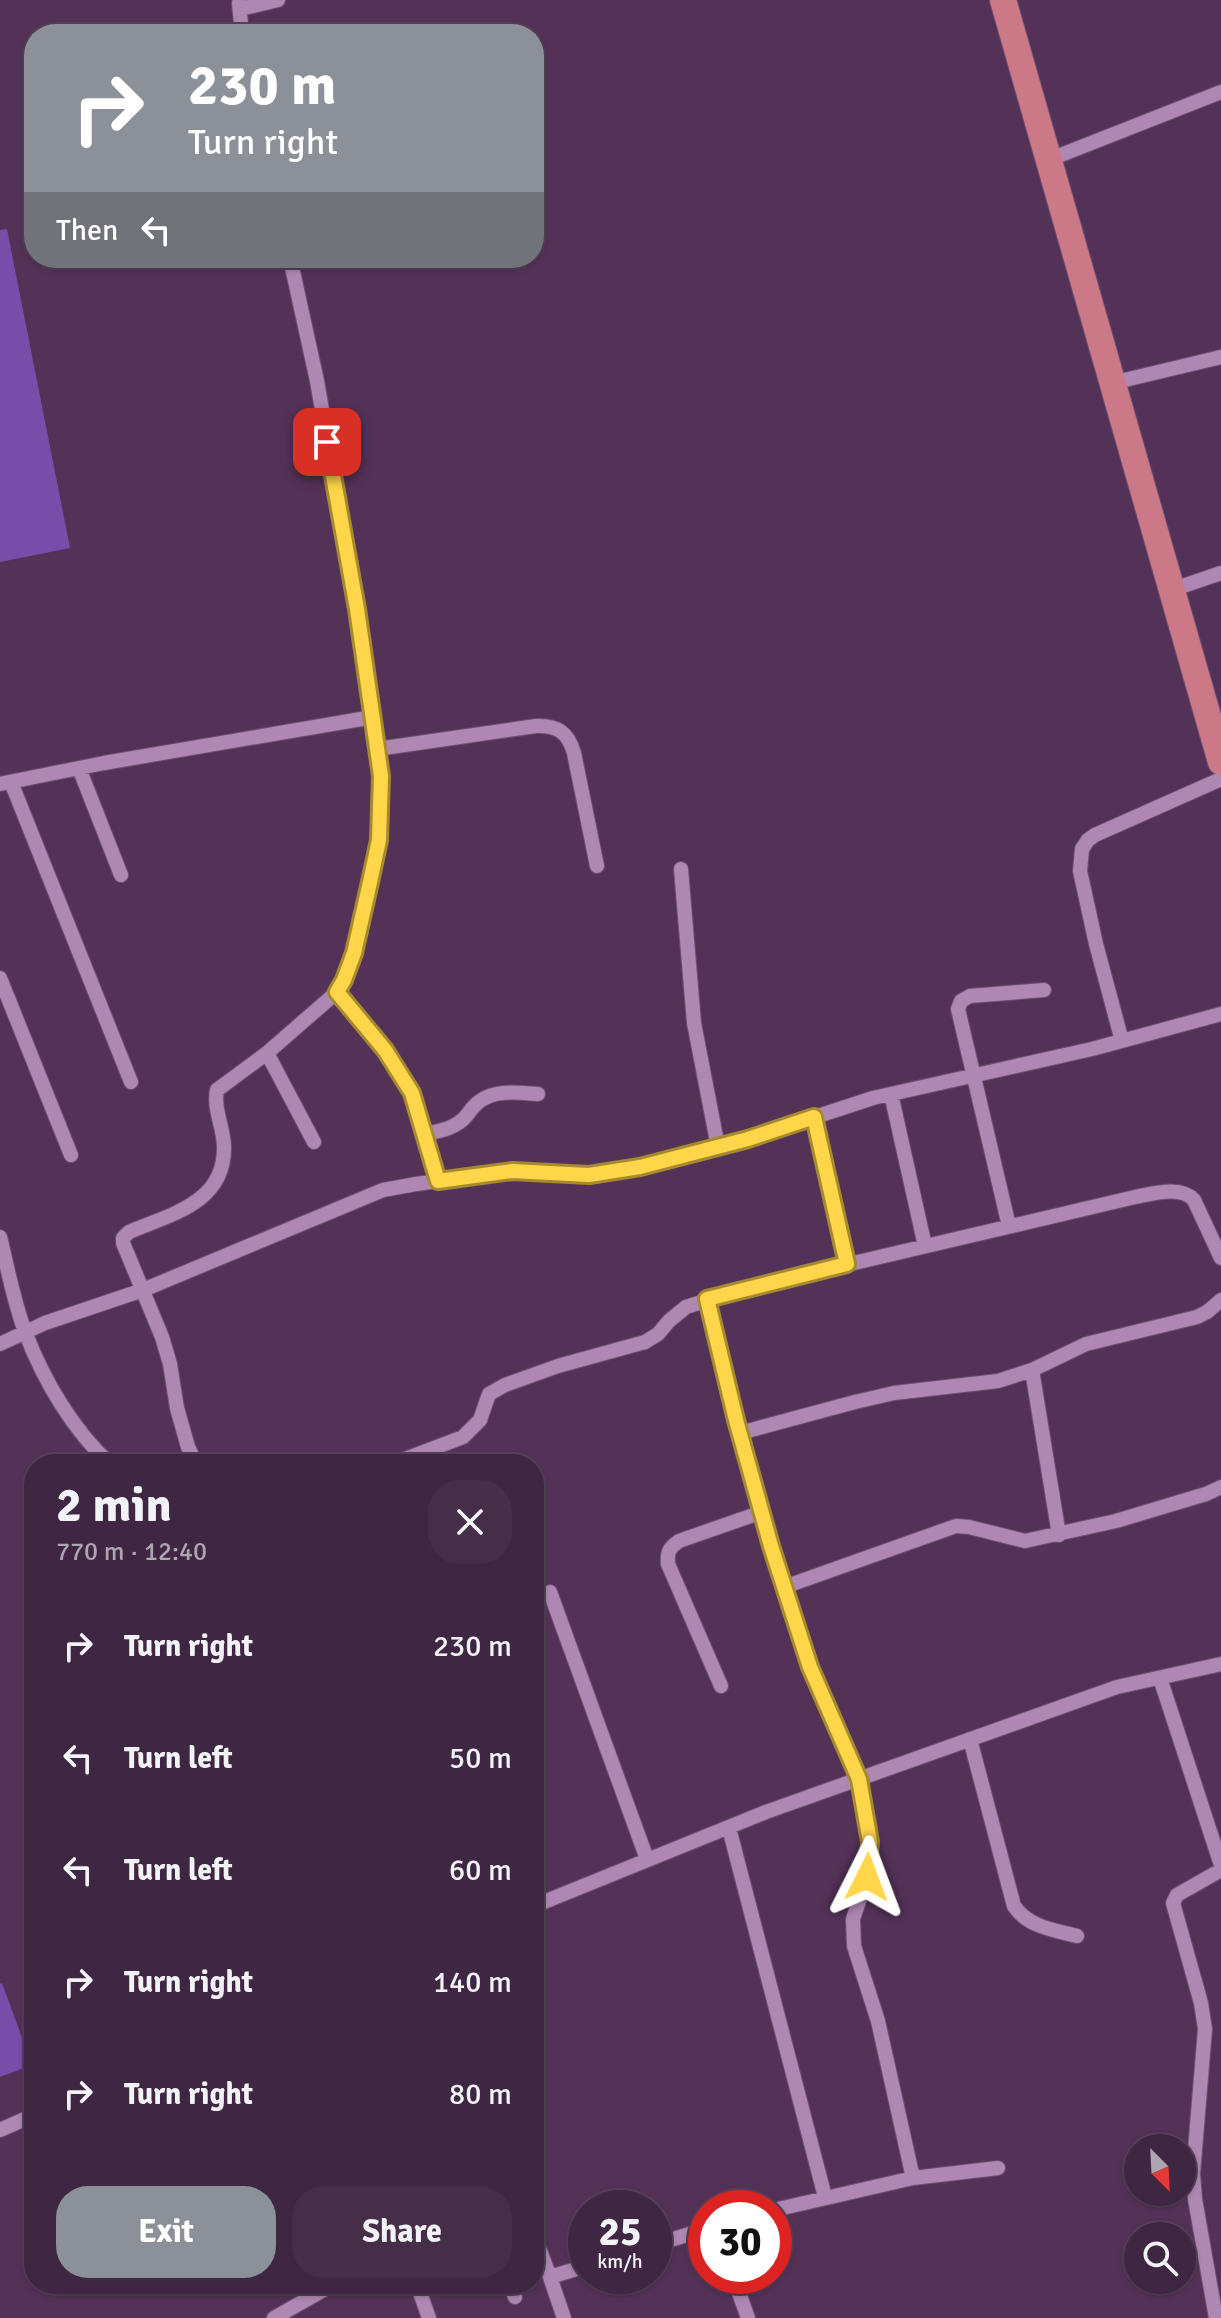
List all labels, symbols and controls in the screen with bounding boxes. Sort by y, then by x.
text: 230 m [188,51,336,120]
icon: right [56,56,160,160]
text: Turn right [188,120,338,165]
icon: left [134,208,178,252]
text: Then [56,212,118,249]
pin [293,408,361,476]
icon: arrive [305,420,349,464]
text: 2 min [56,1476,172,1535]
button: close [428,1480,512,1564]
text: 770 m · 12:40 [56,1536,207,1568]
icon: right [56,1624,100,1668]
text: Turn right [124,1628,253,1665]
text: 230 m [433,1628,512,1665]
icon: left [56,1736,100,1780]
text: Turn left [124,1740,233,1777]
text: 50 m [449,1740,512,1777]
position arrow [825,1835,909,1919]
icon: left [56,1848,100,1892]
text: Turn left [124,1852,233,1889]
text: 60 m [449,1852,512,1889]
icon: right [56,1960,100,2004]
text: Turn right [124,1964,253,2001]
text: 140 m [433,1964,512,2001]
icon: right [56,2072,100,2116]
text: Turn right [124,2076,253,2113]
text: 80 m [449,2076,512,2113]
north arrow [1124,2134,1196,2206]
map controls [1124,2134,1196,2294]
button: Exit [56,2186,276,2278]
button: Share [292,2186,512,2278]
speed limit sign: 30 [688,2190,792,2294]
text: 25 [598,2207,642,2257]
button: search [1124,2222,1196,2294]
text: km/h [597,2249,643,2274]

